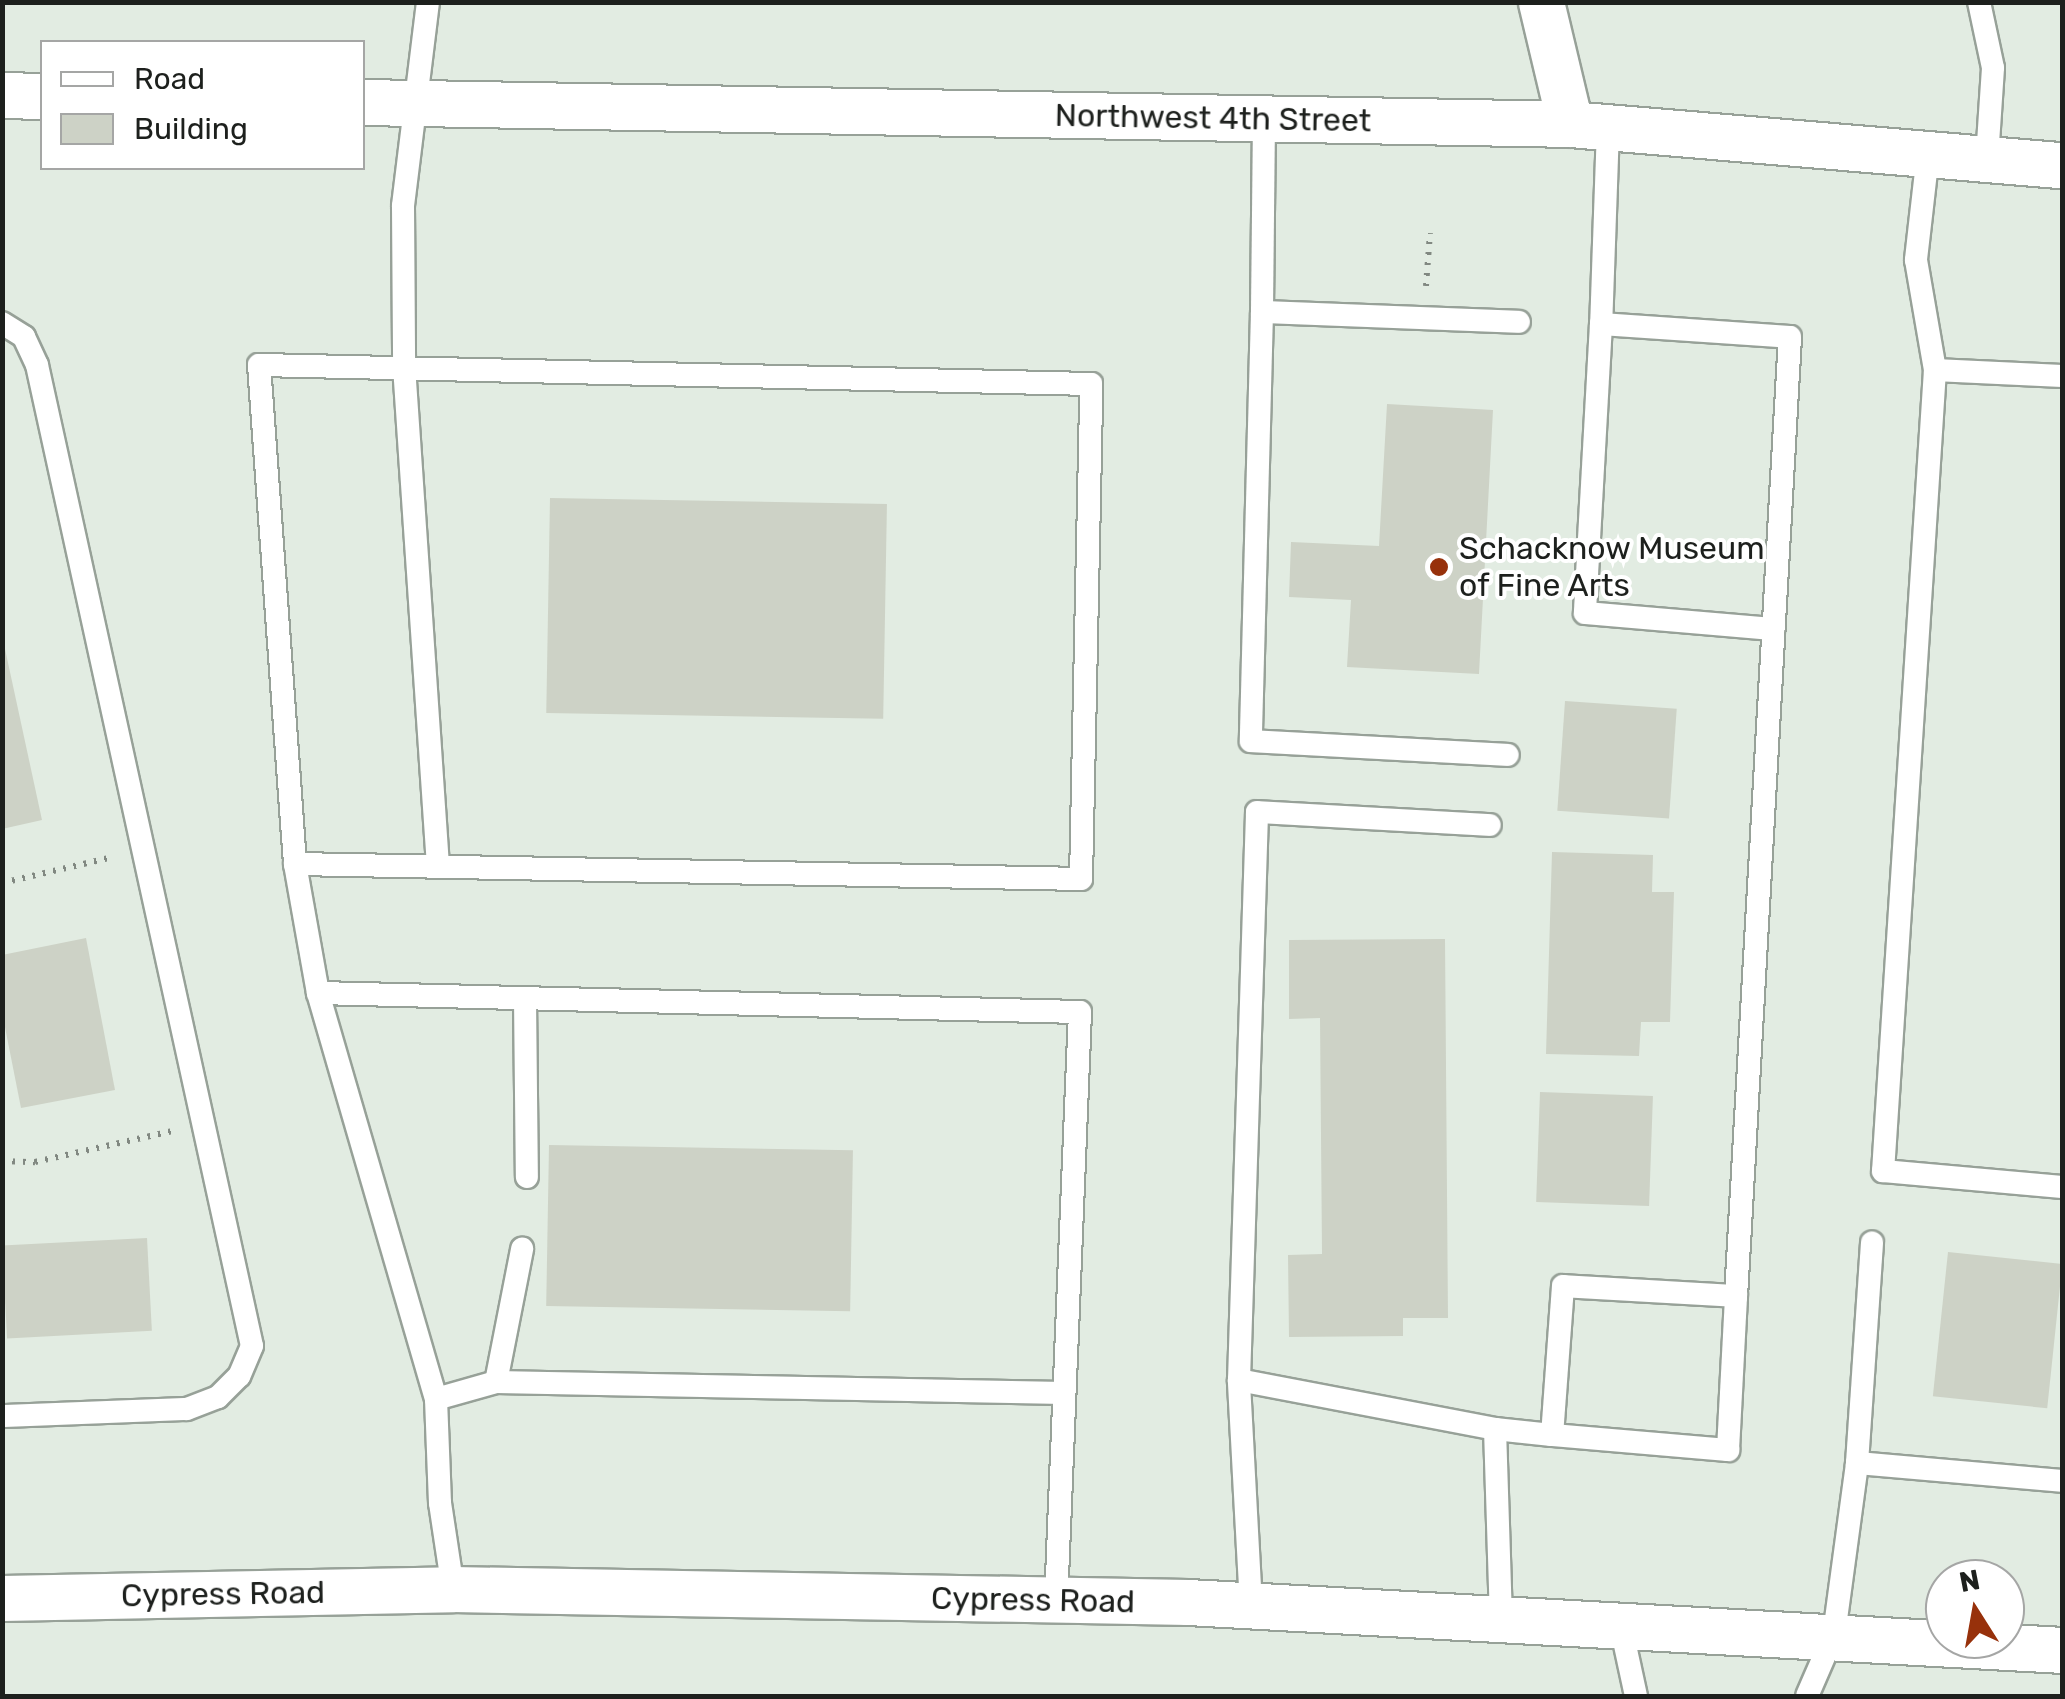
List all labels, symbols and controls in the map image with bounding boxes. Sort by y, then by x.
legend [40,40,365,170]
text: Road [134,61,205,97]
street label: Northwest 4th Street [1054,96,1372,140]
text: Building [134,111,248,147]
place label: Schacknow Museum of Fine Arts [1459,530,1765,605]
marker: Schacknow Museum of Fine Arts [1428,556,1450,578]
north arrow [1925,1559,2025,1659]
text: N [1957,1563,1983,1599]
street label: Cypress Road [121,1573,325,1615]
street label: Cypress Road [931,1579,1135,1621]

